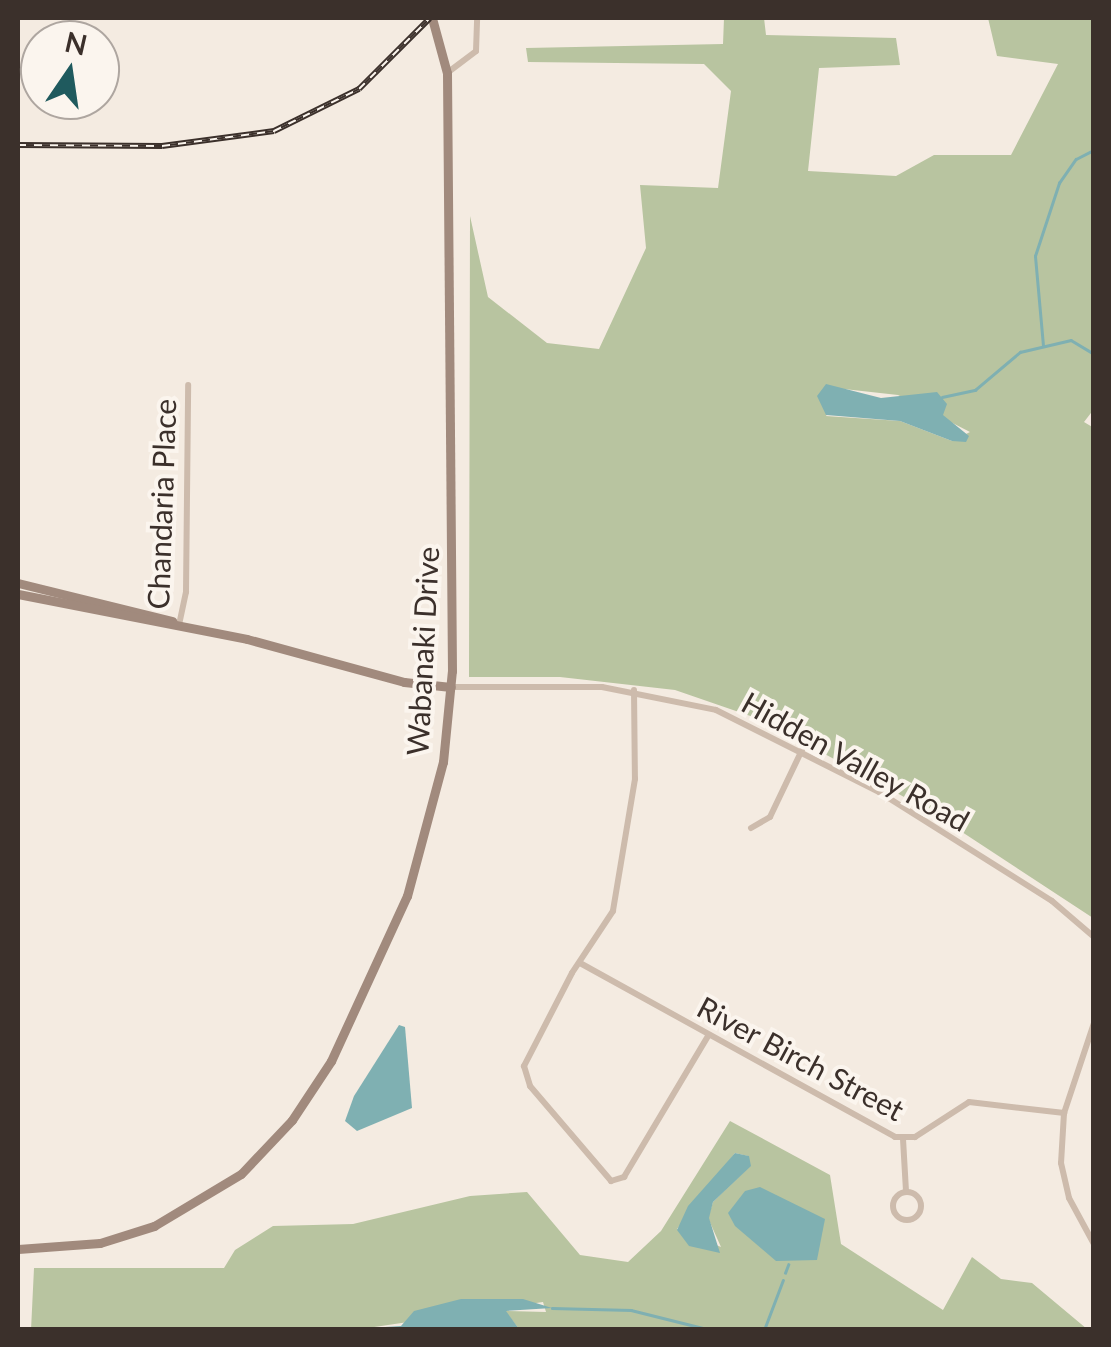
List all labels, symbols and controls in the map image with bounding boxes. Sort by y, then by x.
north arrow [20,20,120,120]
text: N [62,24,91,62]
street label: Chandaria Place [139,398,183,610]
street label: Wabanaki Drive [399,546,445,756]
street label: Hidden Valley Road [735,683,977,839]
street label: River Birch Street [691,988,911,1128]

